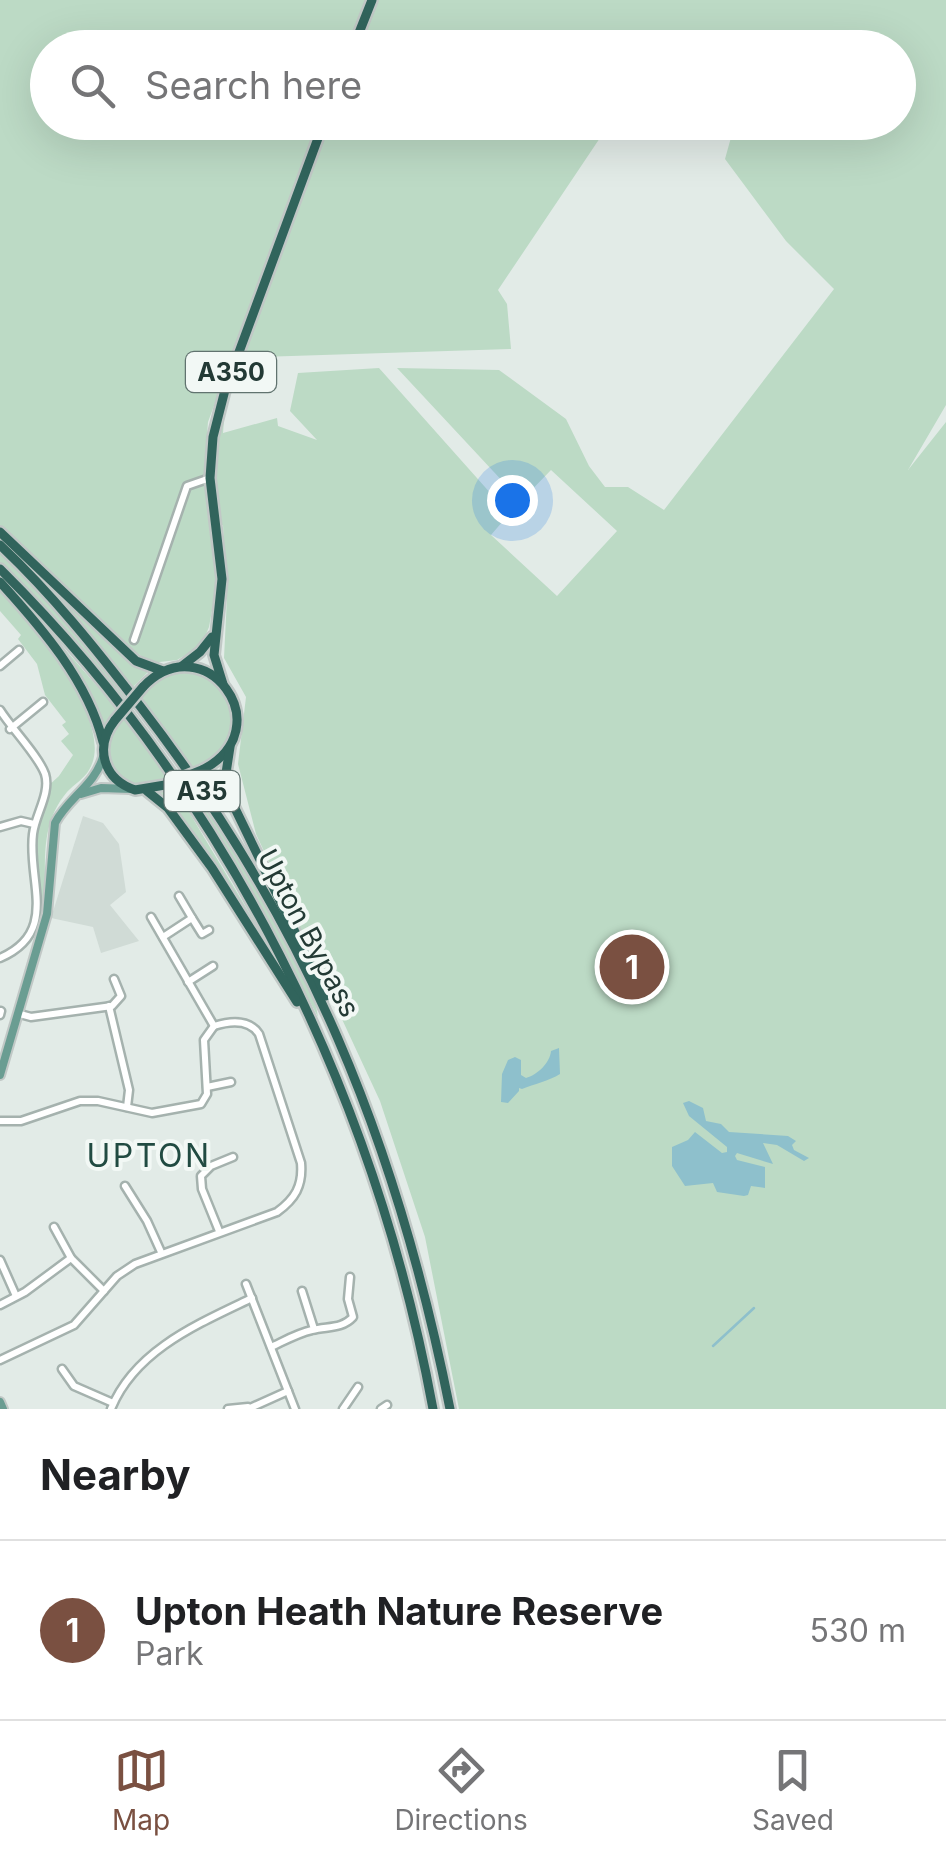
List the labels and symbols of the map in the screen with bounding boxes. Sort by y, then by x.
road number: A350 [186,352,276,392]
your location [487,475,538,526]
road number: A35 [164,771,240,811]
street label: Upton Bypass [251,843,367,1023]
pin: 1 [600,930,664,1004]
district label: UPTON [86,1136,212,1175]

